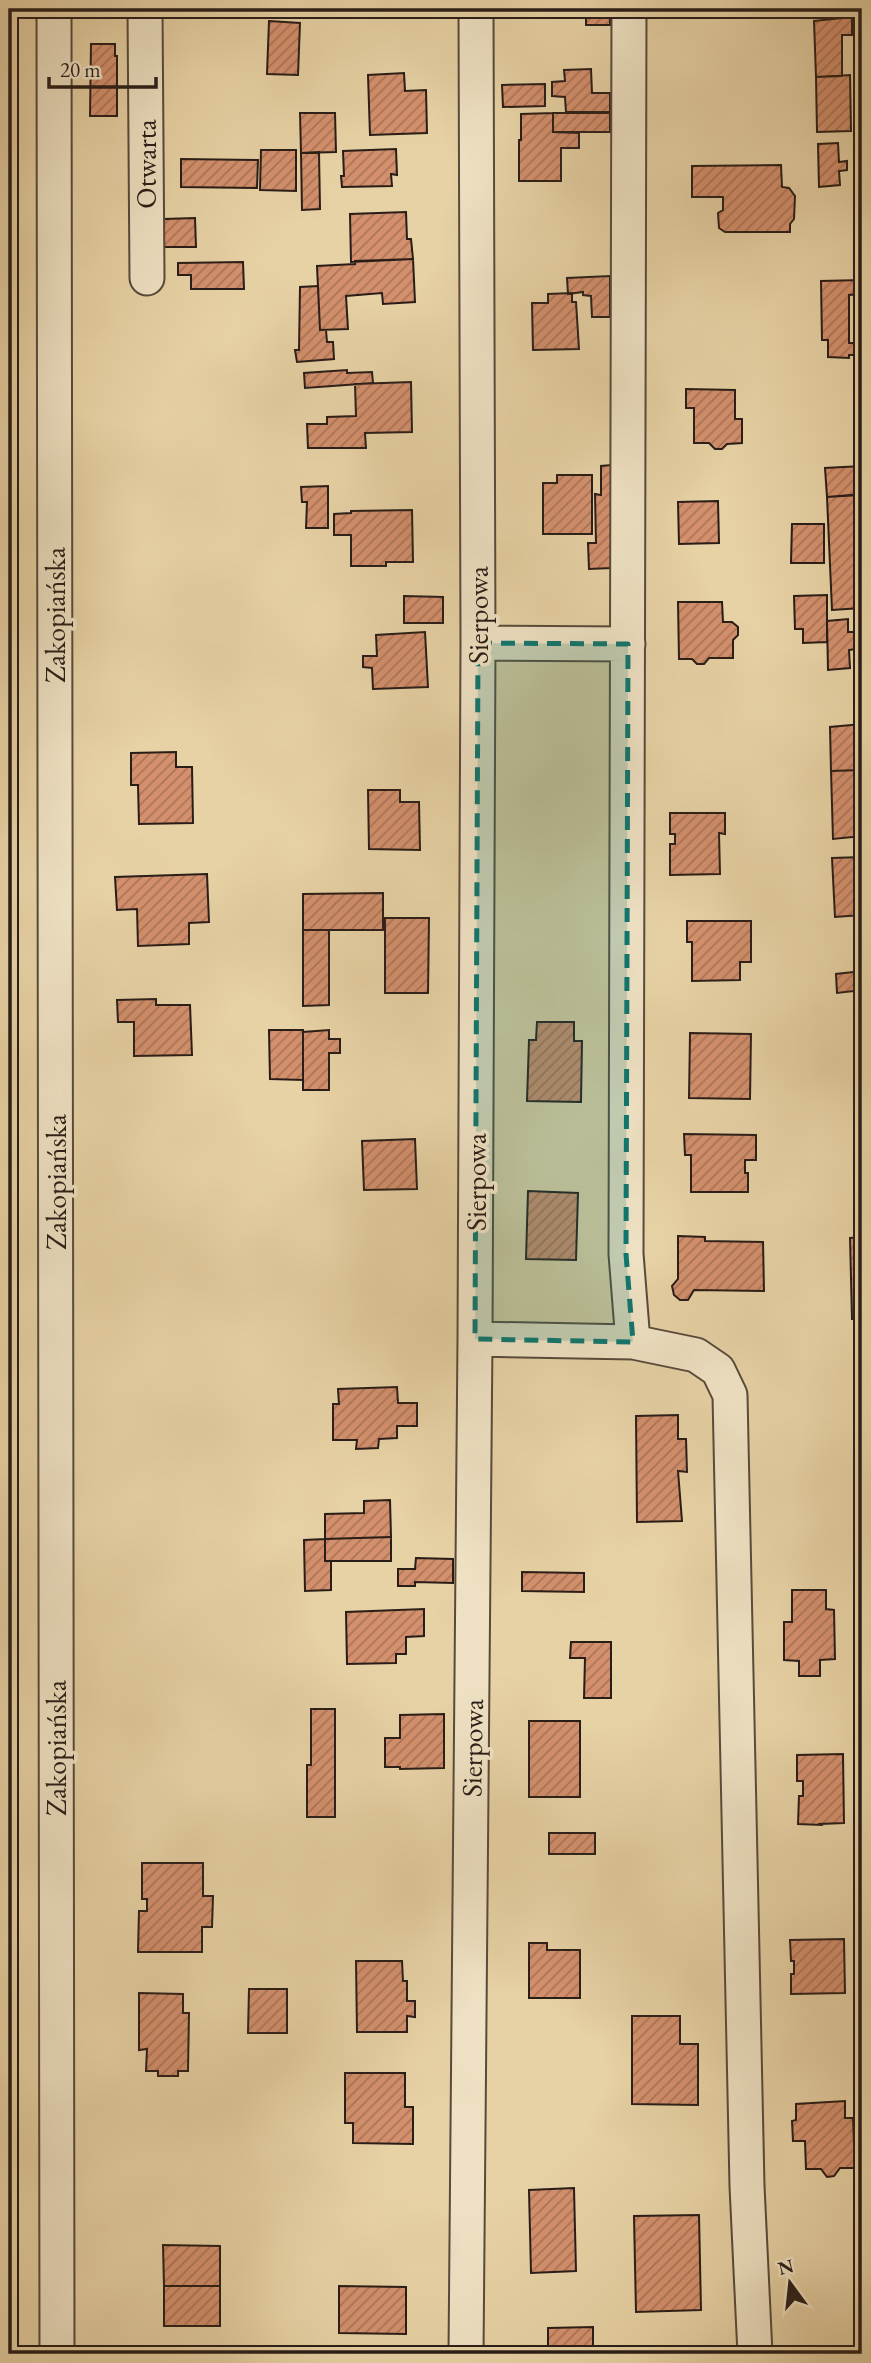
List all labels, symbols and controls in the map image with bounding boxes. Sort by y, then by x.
scale bar [49,46,156,90]
text: 20 m [60,56,101,83]
street label: Otwarta [128,118,164,209]
street label: Zakopiańska [37,546,73,683]
street label: Sierpowa [460,565,496,664]
street label: Zakopiańska [38,1113,74,1250]
street label: Sierpowa [458,1132,494,1231]
street label: Zakopiańska [38,1679,74,1816]
street label: Sierpowa [453,1698,491,1797]
north arrow [756,2248,826,2318]
text: N [775,2253,797,2281]

